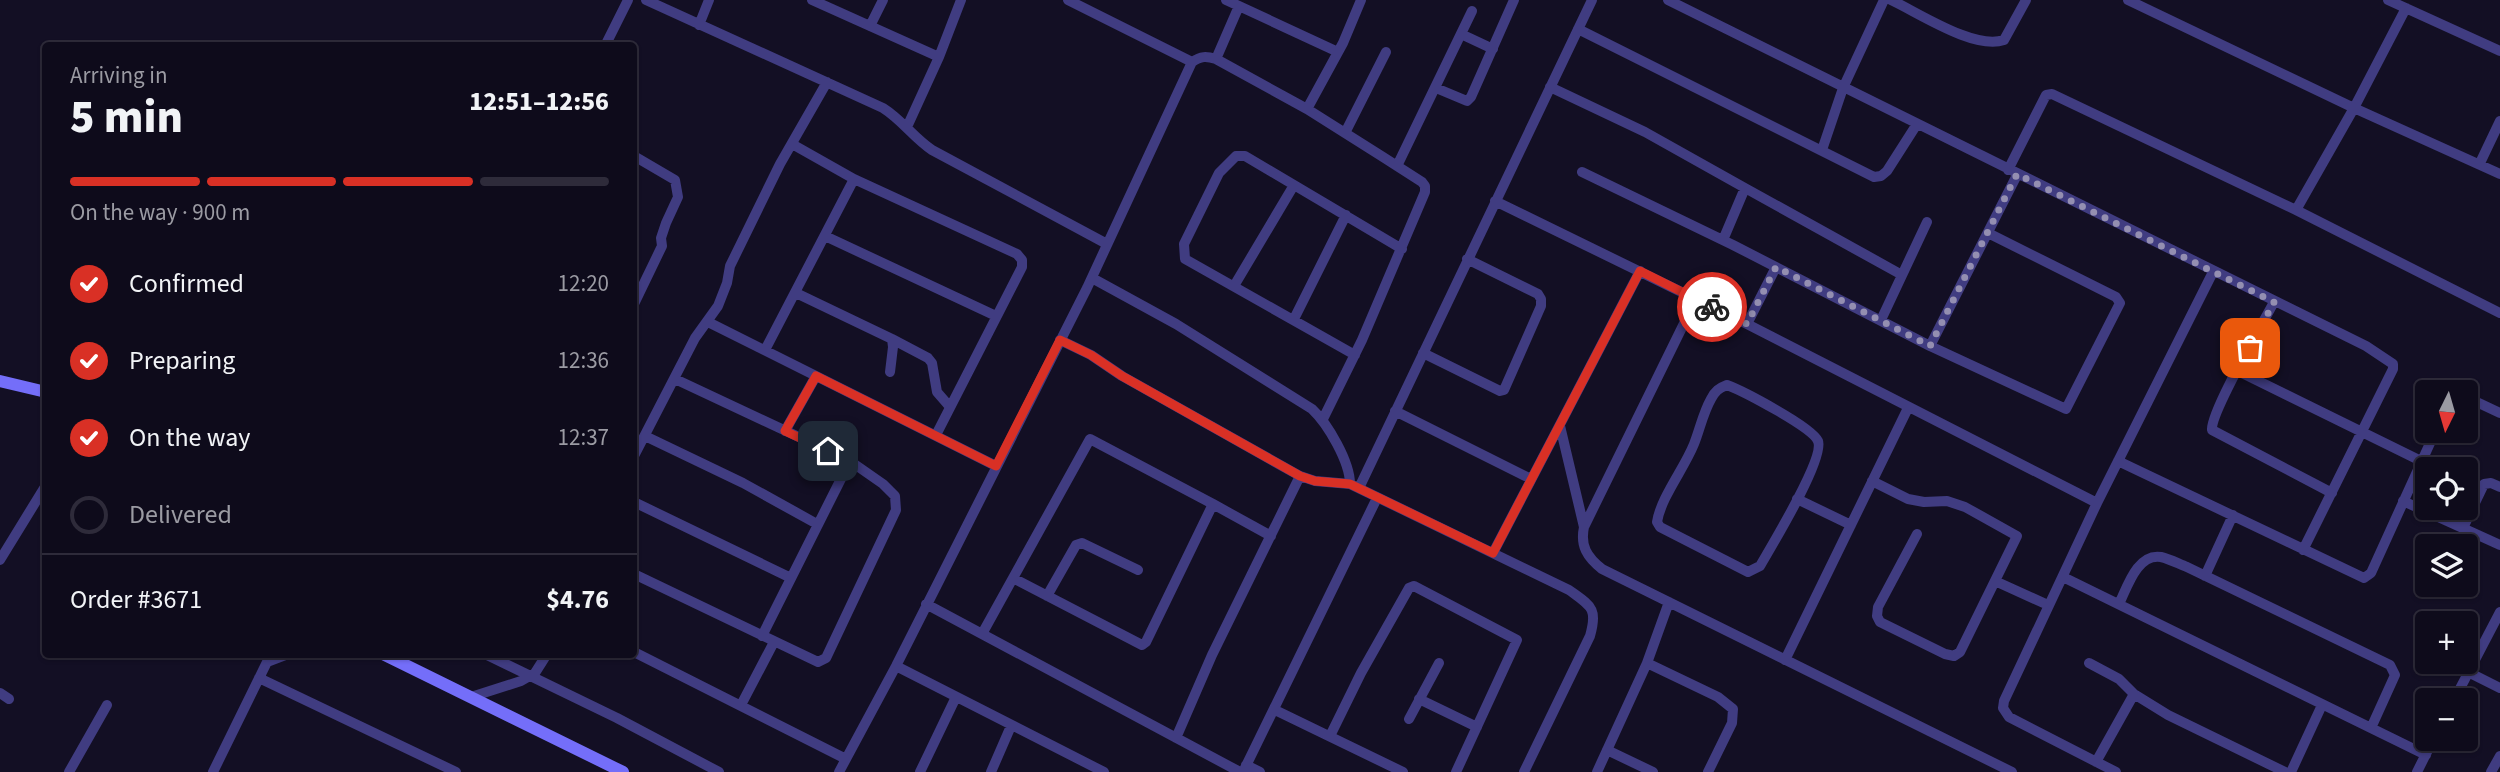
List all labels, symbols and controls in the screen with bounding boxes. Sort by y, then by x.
text: Arriving in [70,59,168,92]
text: 12:51–12:56 [469,83,609,120]
text: 5 min [70,85,183,150]
text: On the way · 900 m [70,196,250,229]
icon: check [70,265,108,303]
text: Confirmed [129,265,244,302]
text: 12:20 [558,267,609,300]
courier [1677,272,1747,342]
icon: bike [1693,288,1731,326]
pin [2220,318,2280,378]
icon: bag [2231,329,2269,367]
icon: check [70,342,108,380]
text: Preparing [129,342,235,379]
text: 12:36 [558,344,609,377]
north arrow [2415,380,2478,443]
map controls [2415,380,2478,751]
icon: check [70,419,108,457]
text: On the way [129,419,250,456]
text: 12:37 [558,421,609,454]
pin [798,421,858,481]
icon: home [809,432,847,470]
button: locate [2415,457,2478,520]
text: Delivered [129,496,232,533]
button: layers [2415,534,2478,597]
text: Order #3671 [70,581,202,618]
text: $4.76 [546,581,609,618]
button: + [2415,611,2478,674]
button: − [2415,688,2478,751]

